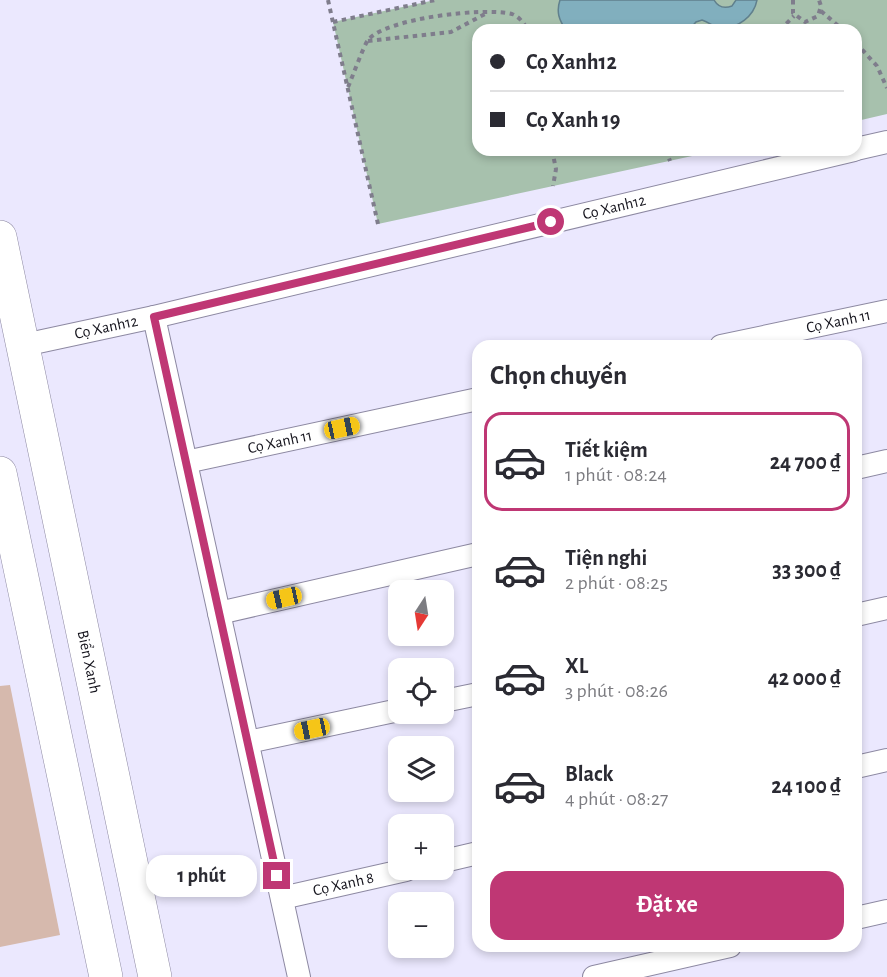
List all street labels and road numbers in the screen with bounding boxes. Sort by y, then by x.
street label: Cọ Xanh12 [581,192,647,222]
street label: Cọ Xanh 11 [805,307,872,336]
street label: Cọ Xanh12 [73,313,139,342]
street label: Cọ Xanh 11 [246,427,313,456]
street label: Biển Xanh [75,629,103,695]
street label: Cọ Xanh 8 [311,869,375,899]

